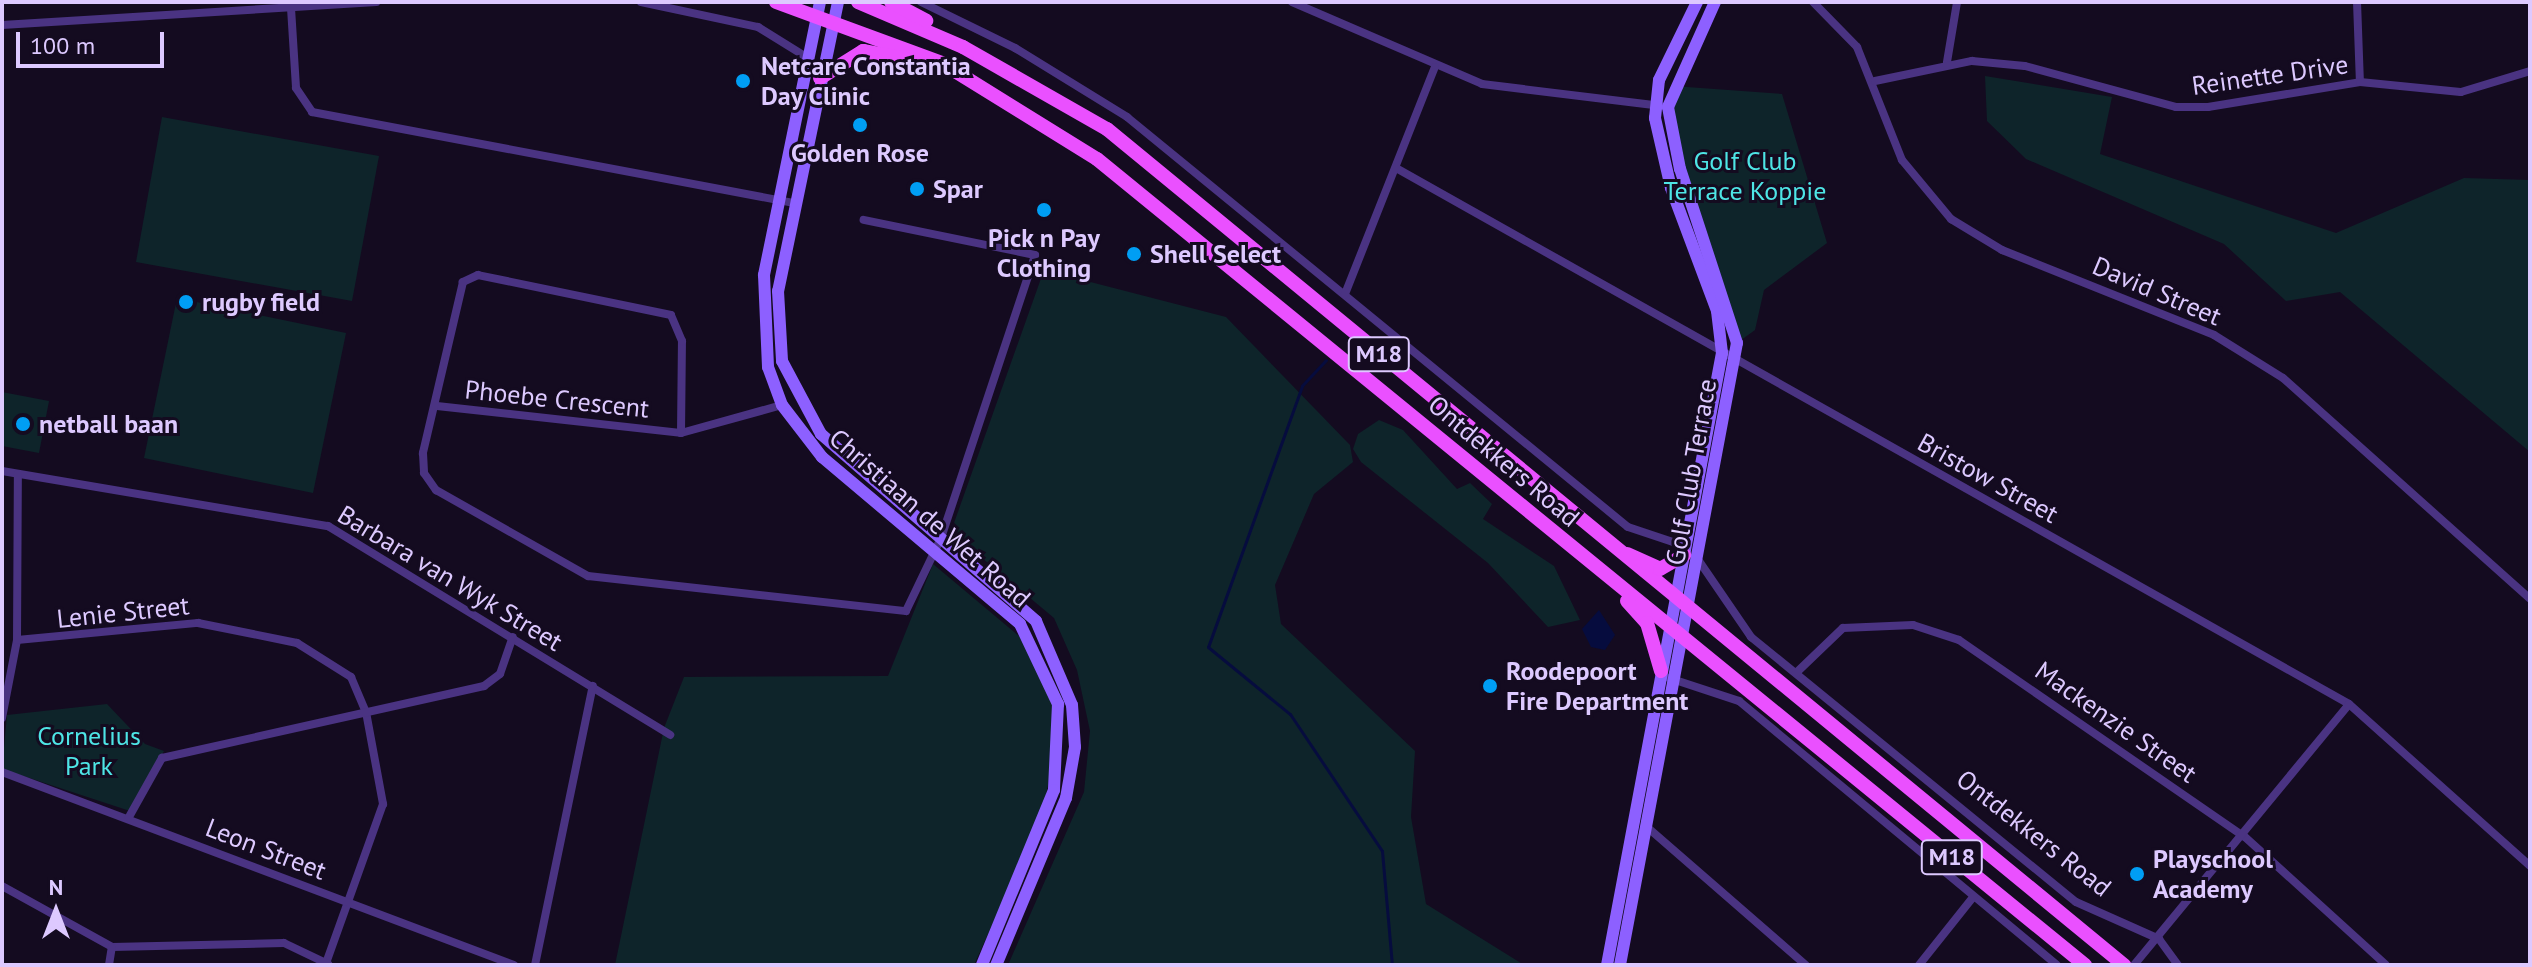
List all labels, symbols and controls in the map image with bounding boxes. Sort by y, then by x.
scale bar [20,16,168,66]
text: 100 m [30,30,95,61]
street label: Reinette Drive [2190,49,2350,101]
place label: Netcare Constantia Day Clinic [761,50,971,112]
marker: Netcare Constantia Day Clinic [732,70,754,92]
marker: Golden Rose [851,116,869,134]
place label: Golden Rose [791,137,929,169]
park label: Golf Club Terrace Koppie [1663,145,1827,206]
place label: Spar [933,173,983,205]
marker: Spar [908,180,926,198]
marker: Pick n Pay Clothing [1035,201,1053,219]
place label: Pick n Pay Clothing [988,222,1100,284]
place label: Shell Select [1150,238,1281,270]
marker: Shell Select [1125,245,1143,263]
street label: David Street [2088,250,2226,332]
place label: rugby field [202,286,321,318]
marker: rugby field [177,293,195,311]
road number: M18 [1347,334,1411,374]
street label: Phoebe Crescent [463,374,651,424]
street label: Golf Club Terrace [1659,376,1723,568]
street label: Ontdekkers Road [1422,389,1586,533]
place label: netball baan [39,408,178,440]
marker: netball baan [14,415,32,433]
street label: Christiaan de Wet Road [823,422,1037,614]
street label: Bristow Street [1912,426,2064,530]
street label: Barbara van Wyk Street [331,498,569,658]
street label: Lenie Street [55,590,191,634]
place label: Roodepoort Fire Department [1506,655,1688,716]
street label: Mackenzie Street [2029,655,2203,789]
marker: Roodepoort Fire Department [1481,677,1499,695]
park label: Cornelius Park [37,720,141,782]
street label: Ontdekkers Road [1950,763,2118,903]
street label: Leon Street [201,812,331,886]
road number: M18 [1920,837,1984,877]
place label: Playschool Academy [2153,843,2273,904]
marker: Playschool Academy [2128,865,2146,883]
north arrow [16,871,96,951]
text: N [49,873,63,901]

